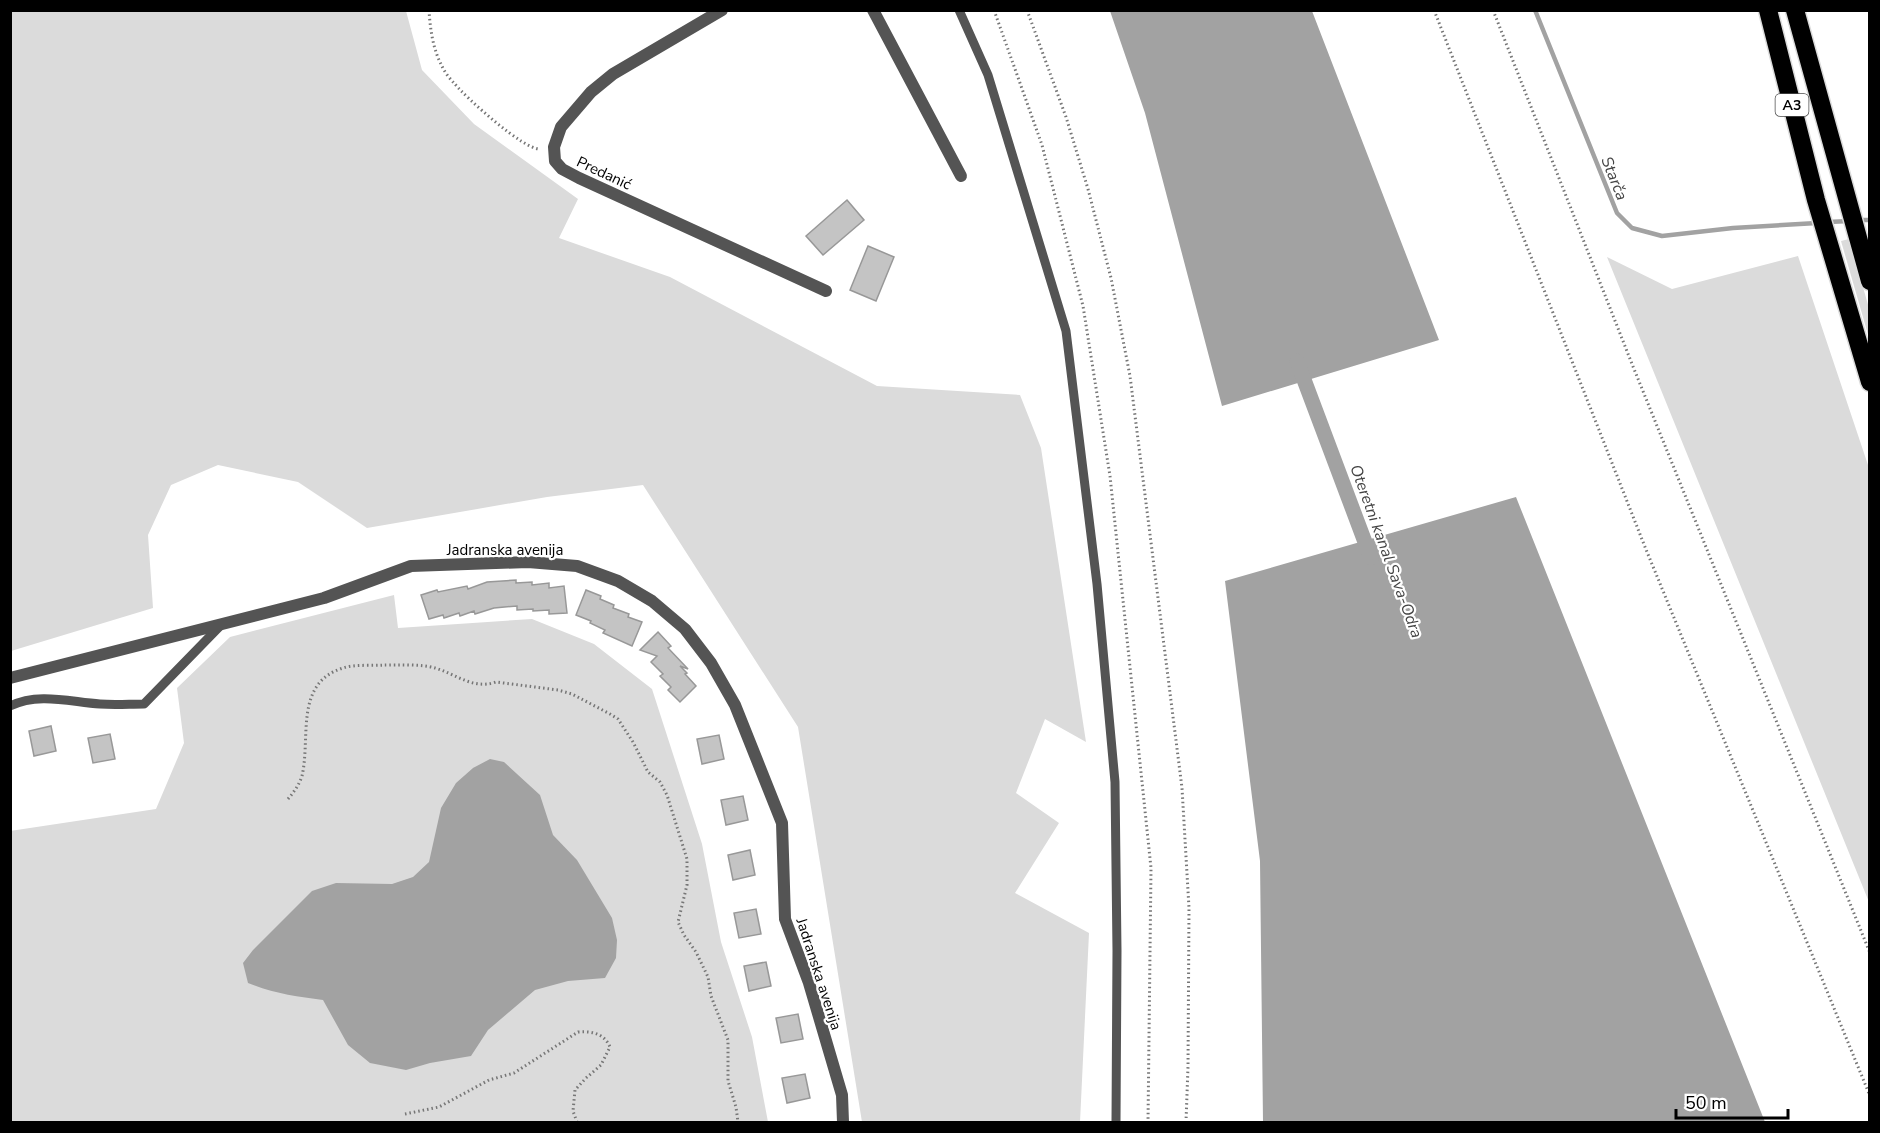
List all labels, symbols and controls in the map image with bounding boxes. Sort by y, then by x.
road number: A3 [1776,94,1808,116]
street label: Predanić [573,152,635,194]
water label: Starča [1595,153,1633,204]
water label: Oteretni kanal Sava-Odra [1344,462,1428,641]
street label: Jadranska avenija [446,540,563,560]
street label: Jadranska avenija [791,914,847,1033]
scale bar [1676,1082,1788,1120]
text: 50 m [1685,1091,1727,1115]

